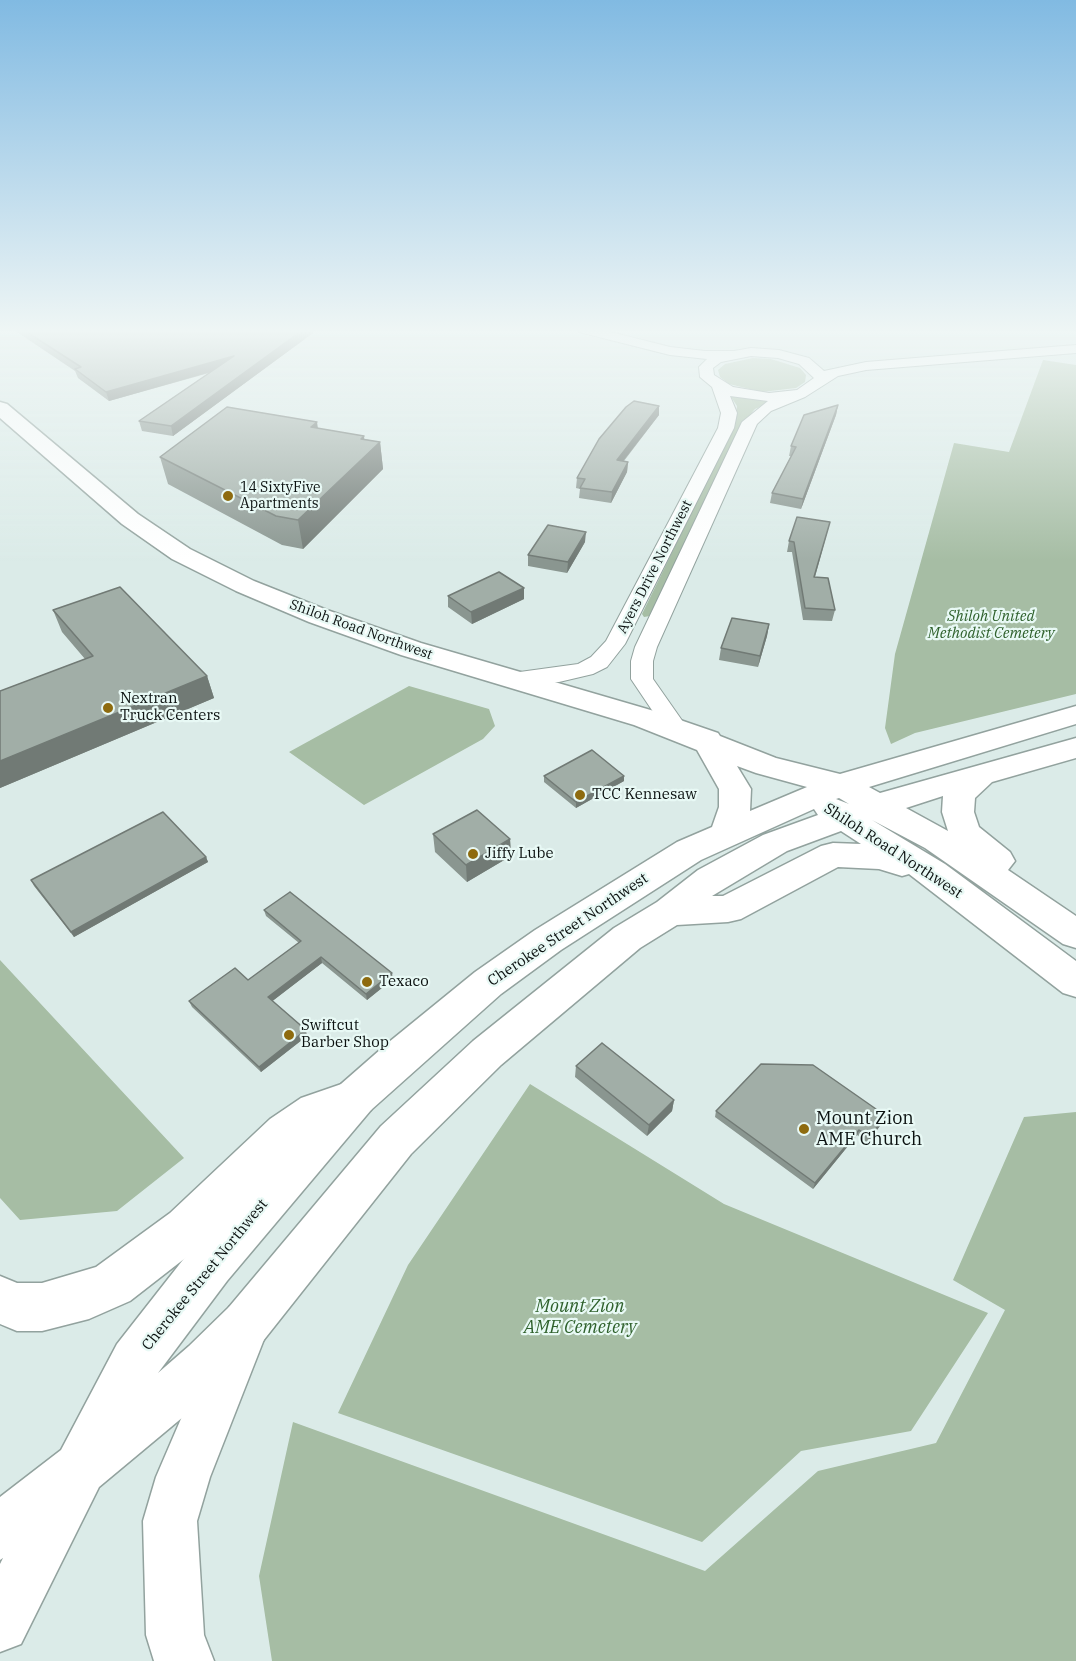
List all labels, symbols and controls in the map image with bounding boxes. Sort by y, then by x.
place label: 14 SixtyFive Apartments [240,480,321,512]
marker: 14 SixtyFive Apartments [221,489,235,503]
street label: Ayers Drive Northwest [614,497,696,637]
street label: Shiloh Road Northwest [287,596,435,664]
park label: Shiloh United Methodist Cemetery [928,608,1054,643]
place label: Nextran Truck Centers [120,690,220,725]
marker: Nextran Truck Centers [101,701,115,715]
place label: TCC Kennesaw [592,786,697,804]
marker: TCC Kennesaw [573,788,587,802]
street label: Shiloh Road Northwest [820,799,966,903]
place label: Jiffy Lube [485,845,554,863]
marker: Jiffy Lube [466,847,480,861]
street label: Cherokee Street Northwest [484,870,652,990]
place label: Texaco [379,973,429,991]
marker: Texaco [360,975,374,989]
place label: Swiftcut Barber Shop [301,1017,389,1052]
marker: Swiftcut Barber Shop [282,1028,296,1042]
place label: Mount Zion AME Church [816,1108,922,1150]
marker: Mount Zion AME Church [797,1122,811,1136]
street label: Cherokee Street Northwest [138,1196,272,1354]
park label: Mount Zion AME Cemetery [524,1296,636,1338]

